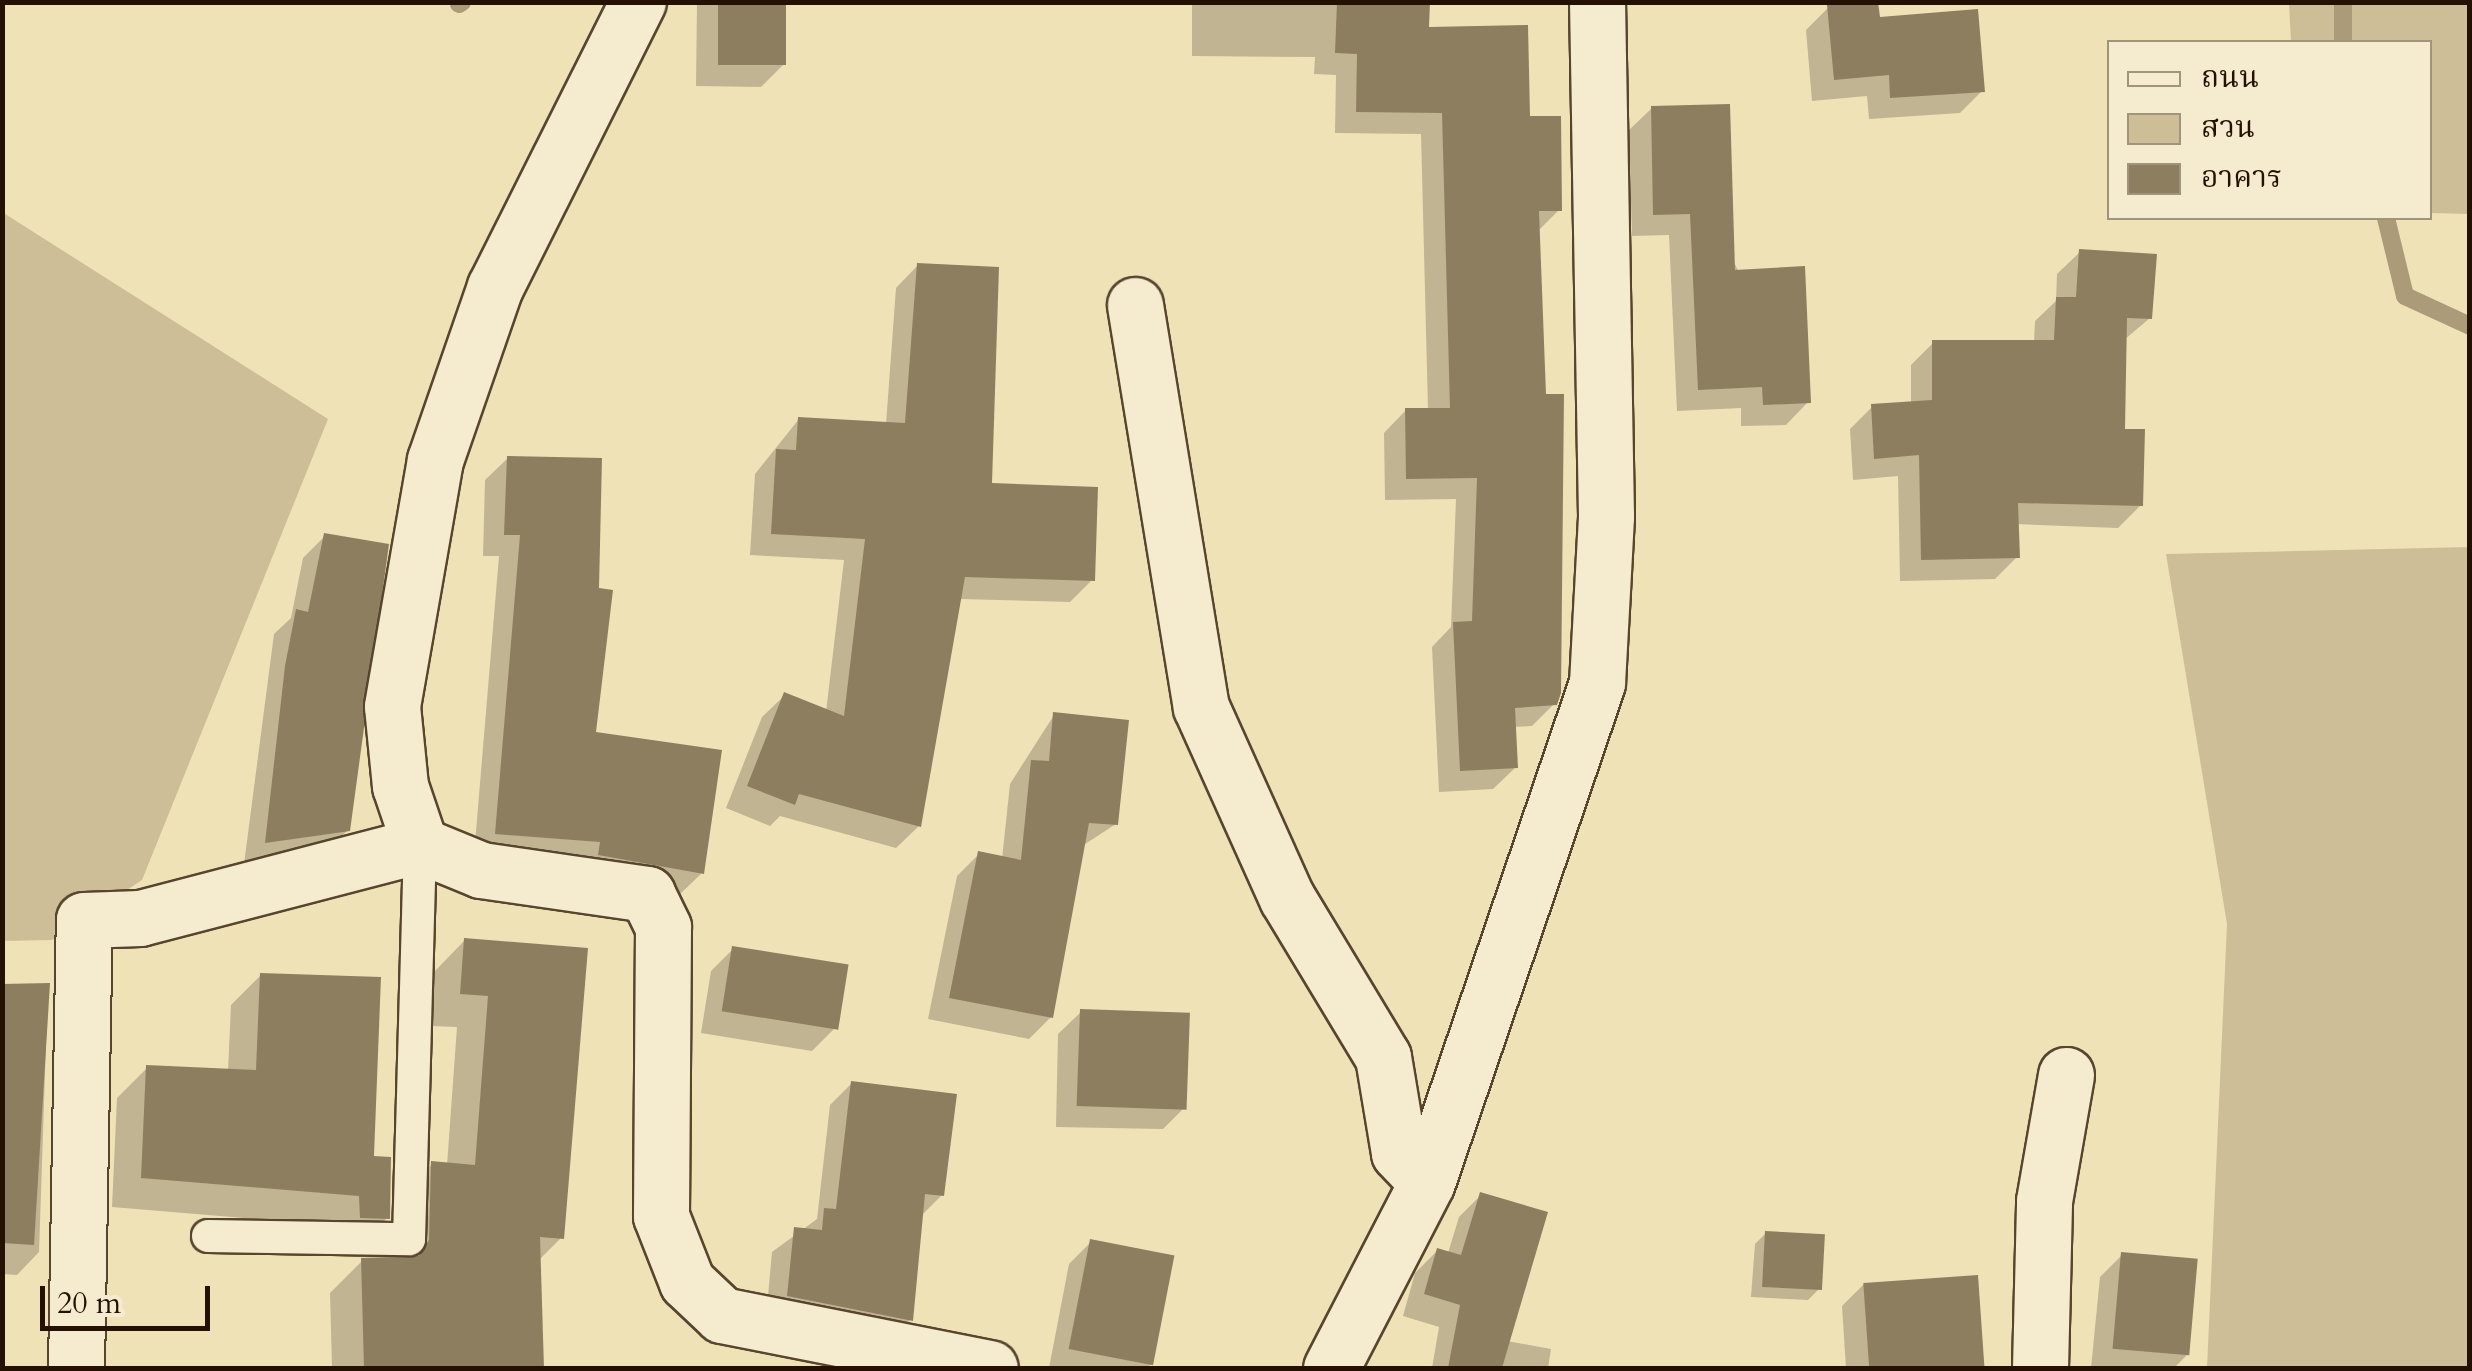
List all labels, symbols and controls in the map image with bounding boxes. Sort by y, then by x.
legend [2107,40,2432,220]
text: ถนน [2201,57,2259,98]
text: สวน [2201,107,2255,148]
text: อาคาร [2201,157,2282,198]
scale bar [45,1266,215,1328]
text: 20 m [57,1283,121,1324]

